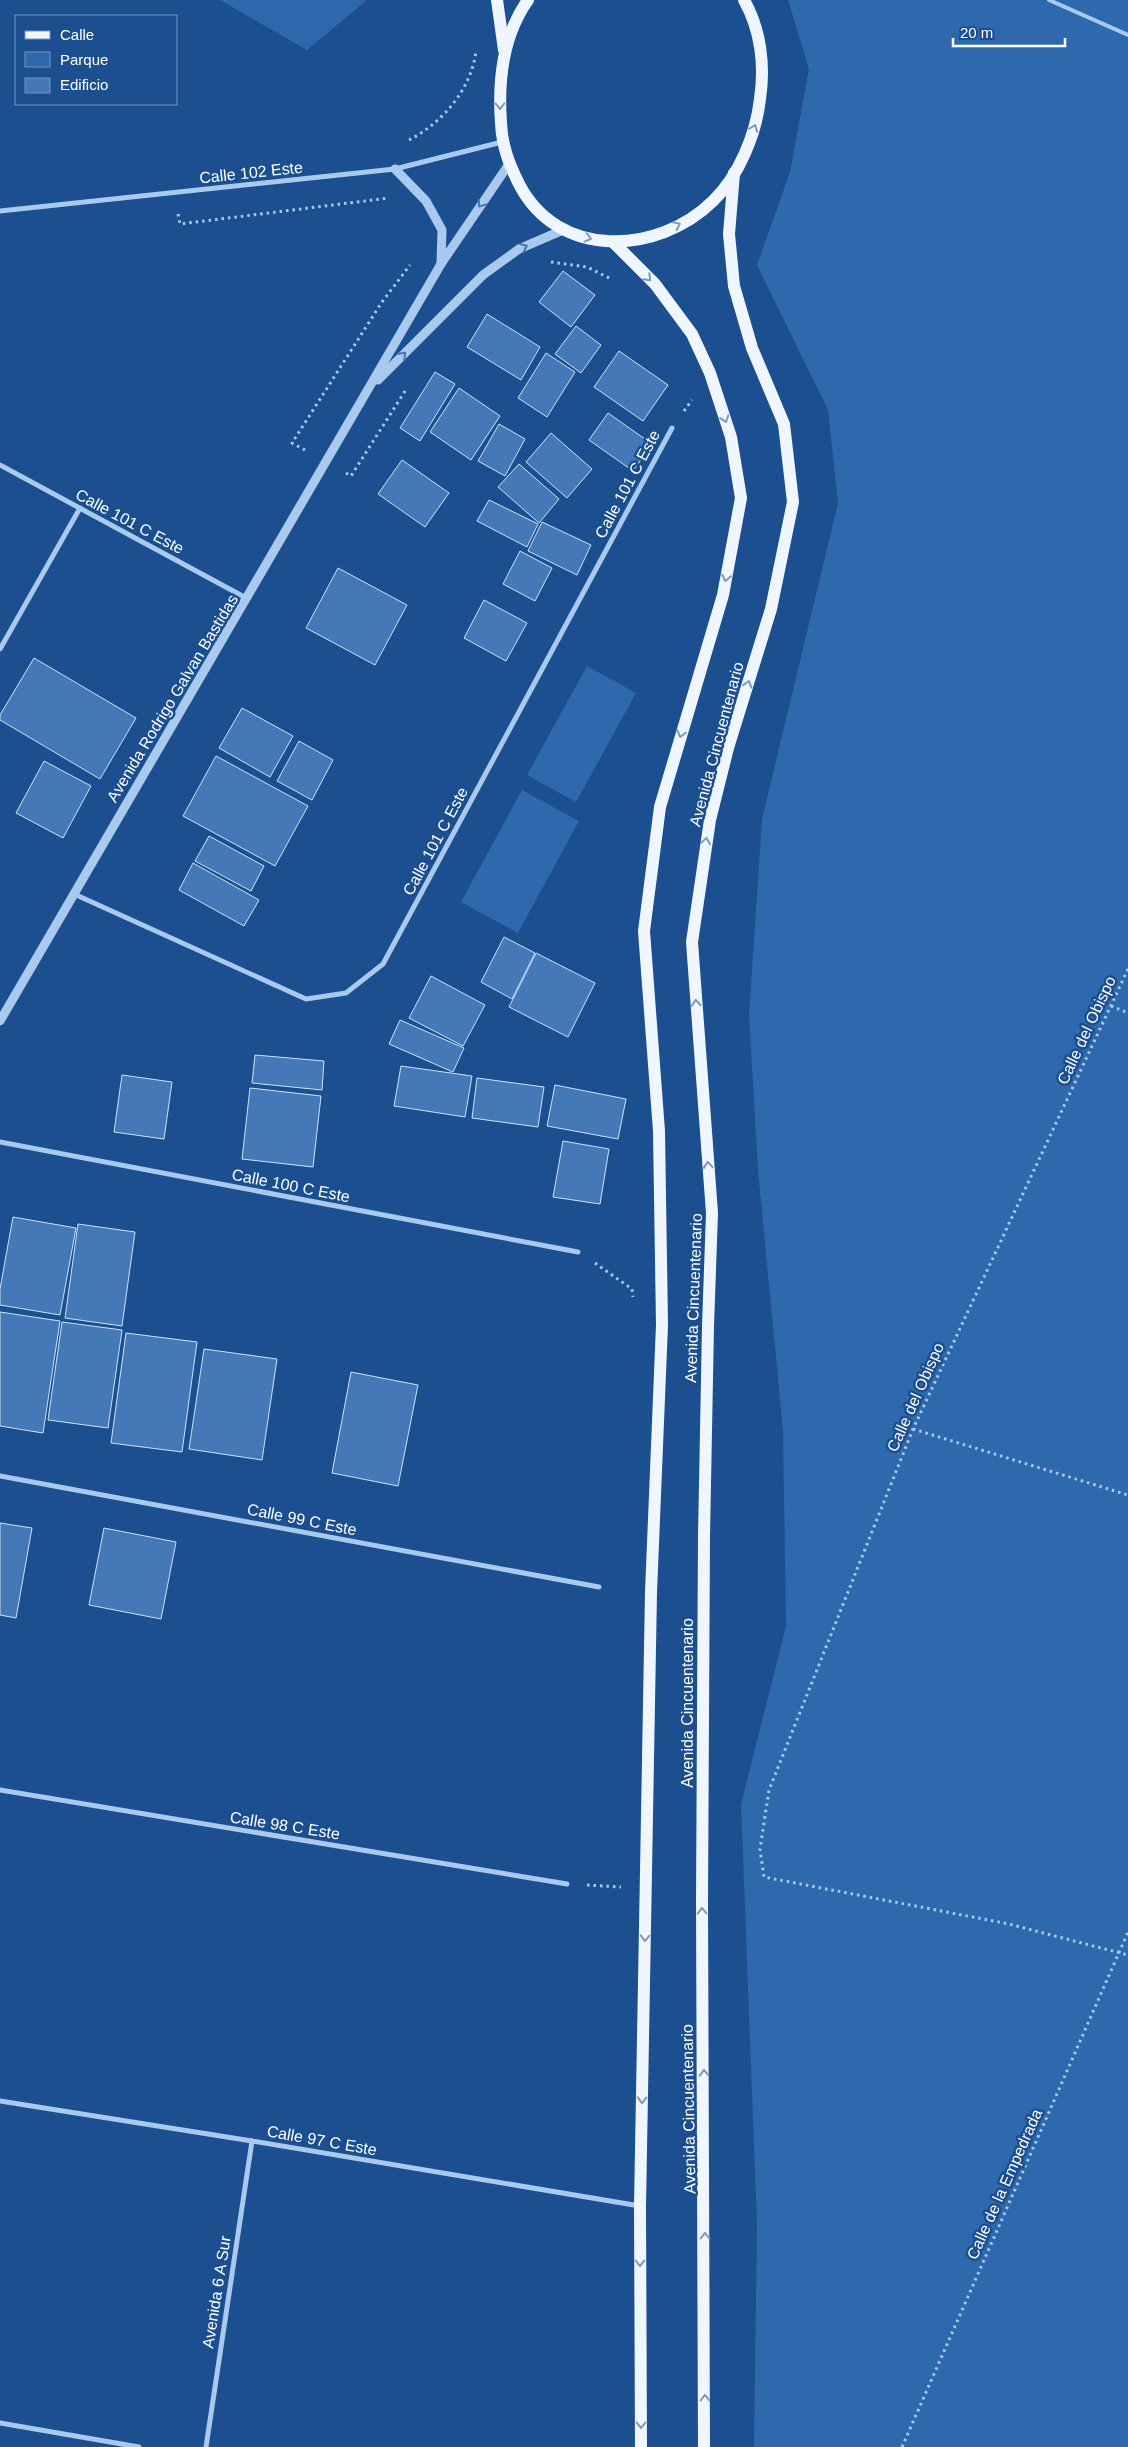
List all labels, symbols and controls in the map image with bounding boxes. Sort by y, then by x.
legend [15,15,178,105]
scale bar [953,15,1066,47]
text: 20 m [960,24,993,41]
text: Calle [60,26,94,43]
text: Parque [60,51,108,68]
text: Edificio [60,76,108,93]
one-way arrow [495,102,505,110]
one-way arrow [748,125,758,133]
street label: Calle 102 Este [198,159,304,186]
one-way arrow [478,198,487,208]
one-way arrow [672,221,681,231]
one-way arrow [583,232,592,243]
one-way arrow [519,243,528,253]
one-way arrow [642,272,651,281]
one-way arrow [398,352,407,361]
one-way arrow [719,414,729,423]
street label: Calle 101 C Este [592,427,663,541]
street label: Calle 101 C Este [73,486,187,557]
one-way arrow [722,574,732,583]
street label: Avenida Rodrigo Galvan Bastidas [104,591,241,805]
street label: Avenida Cincuentenario [686,660,747,828]
one-way arrow [742,681,752,689]
one-way arrow [677,730,687,738]
street label: Calle 101 C Este [400,784,471,898]
one-way arrow [701,837,711,846]
street label: Calle del Obispo [1054,973,1119,1087]
one-way arrow [691,998,702,1006]
one-way arrow [703,1160,714,1168]
street label: Calle 100 C Este [230,1166,352,1205]
street label: Avenida Cincuentenario [682,1213,705,1383]
street label: Calle del Obispo [884,1340,947,1454]
street label: Calle 99 C Este [246,1501,358,1538]
street label: Avenida Cincuentenario [679,1618,696,1788]
street label: Calle 98 C Este [229,1808,341,1843]
one-way arrow [697,1907,707,1914]
one-way arrow [639,1934,650,1942]
street label: Avenida Cincuentenario [679,2024,698,2194]
one-way arrow [699,2069,709,2077]
one-way arrow [637,2096,647,2104]
street label: Calle de la Empedrada [964,2106,1045,2262]
street label: Calle 97 C Este [266,2122,378,2159]
one-way arrow [700,2232,710,2240]
street label: Avenida 6 A Sur [199,2234,234,2349]
one-way arrow [635,2259,645,2267]
one-way arrow [700,2394,710,2402]
one-way arrow [636,2422,646,2429]

